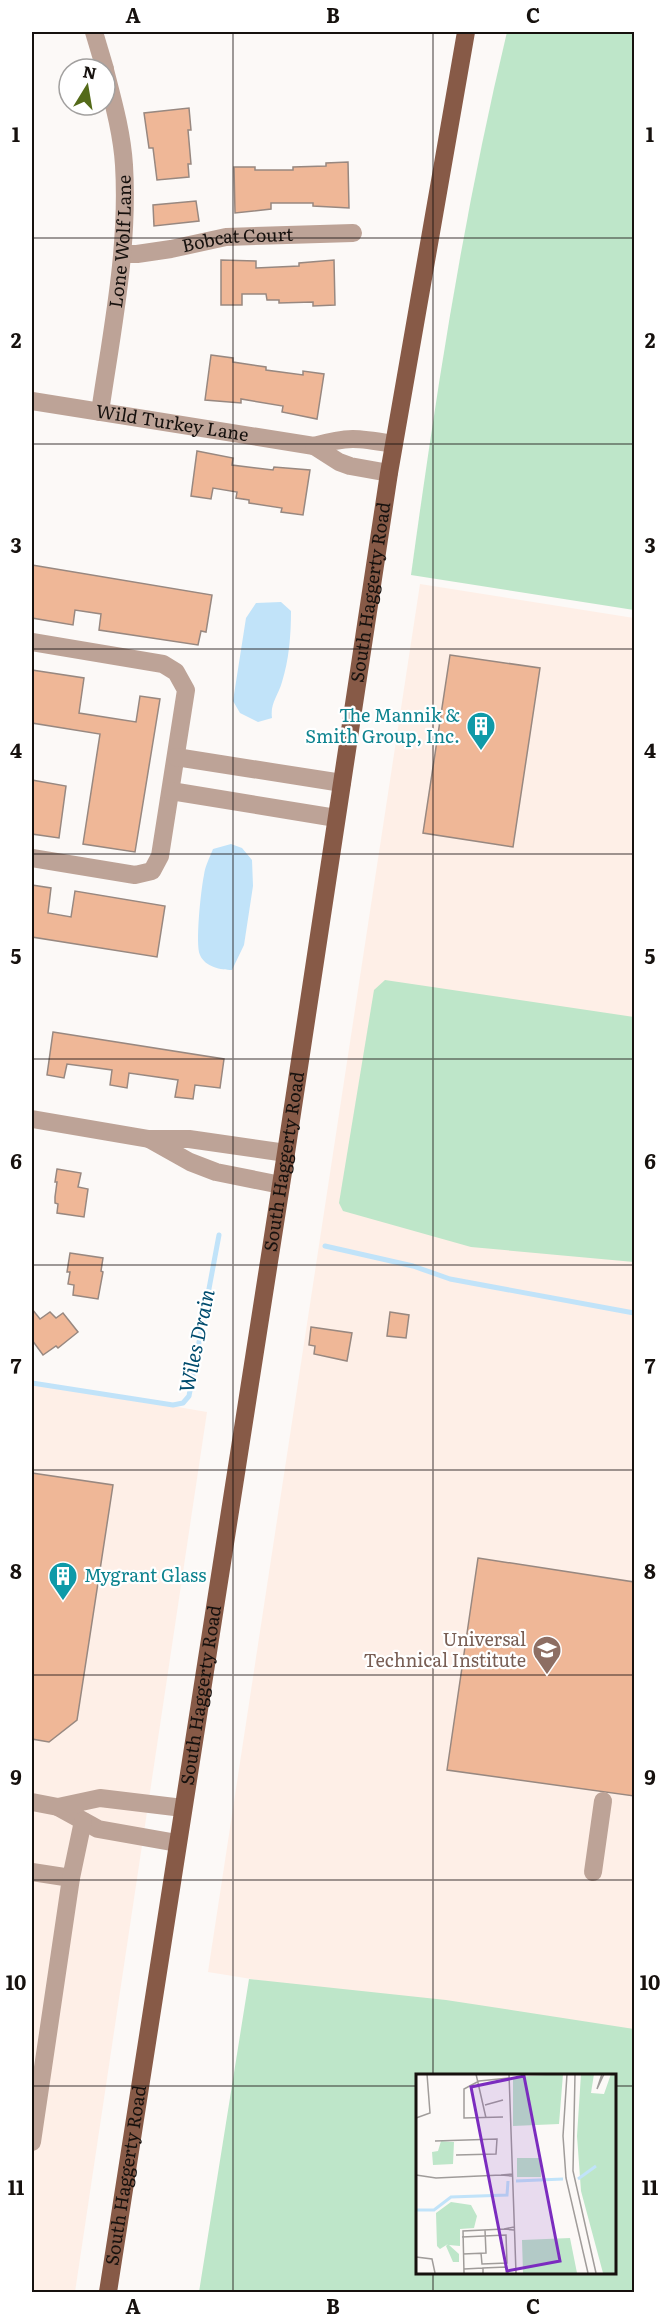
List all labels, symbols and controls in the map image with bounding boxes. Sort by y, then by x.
text: A [125,0,141,29]
text: B [326,0,340,29]
text: C [526,0,540,29]
north arrow [57,57,117,117]
text: N [81,58,99,84]
text: 1 [12,118,20,148]
text: 1 [646,118,654,148]
street label: Lone Wolf Lane [101,174,137,310]
street label: Bobcat Court [179,220,294,258]
text: 2 [11,324,22,354]
text: 2 [645,324,656,354]
street label: Wild Turkey Lane [94,396,251,447]
street label: South Haggerty Road [342,500,396,684]
text: 3 [10,529,22,559]
text: 3 [644,529,656,559]
place label: The Mannik & Smith Group, Inc. [305,701,460,749]
building icon: The Mannik & Smith Group, Inc. [465,710,497,752]
text: 4 [10,734,22,764]
text: 4 [644,734,656,764]
text: 5 [11,940,22,970]
text: 5 [645,940,656,970]
street label: South Haggerty Road [256,1069,310,1254]
text: 6 [10,1145,22,1175]
text: 6 [644,1145,656,1175]
water label: Wiles Drain [169,1286,221,1395]
text: 7 [11,1350,22,1380]
text: 7 [645,1350,656,1380]
text: 8 [10,1555,22,1585]
text: 8 [644,1555,656,1585]
building icon: Mygrant Glass [47,1560,79,1602]
place label: Mygrant Glass [84,1561,206,1588]
street label: South Haggerty Road [172,1603,227,1787]
place label: Universal Technical Institute [364,1625,526,1673]
school or university icon: Universal Technical Institute [531,1634,563,1676]
text: 9 [10,1761,22,1791]
text: 9 [644,1761,656,1791]
text: 10 [6,1966,26,1996]
text: 10 [640,1966,660,1996]
inset map [416,2074,615,2273]
street label: South Haggerty Road [97,2083,152,2267]
text: 11 [8,2171,24,2201]
text: 11 [642,2171,658,2201]
text: A [125,2290,141,2320]
text: B [326,2290,340,2320]
text: C [526,2290,540,2320]

